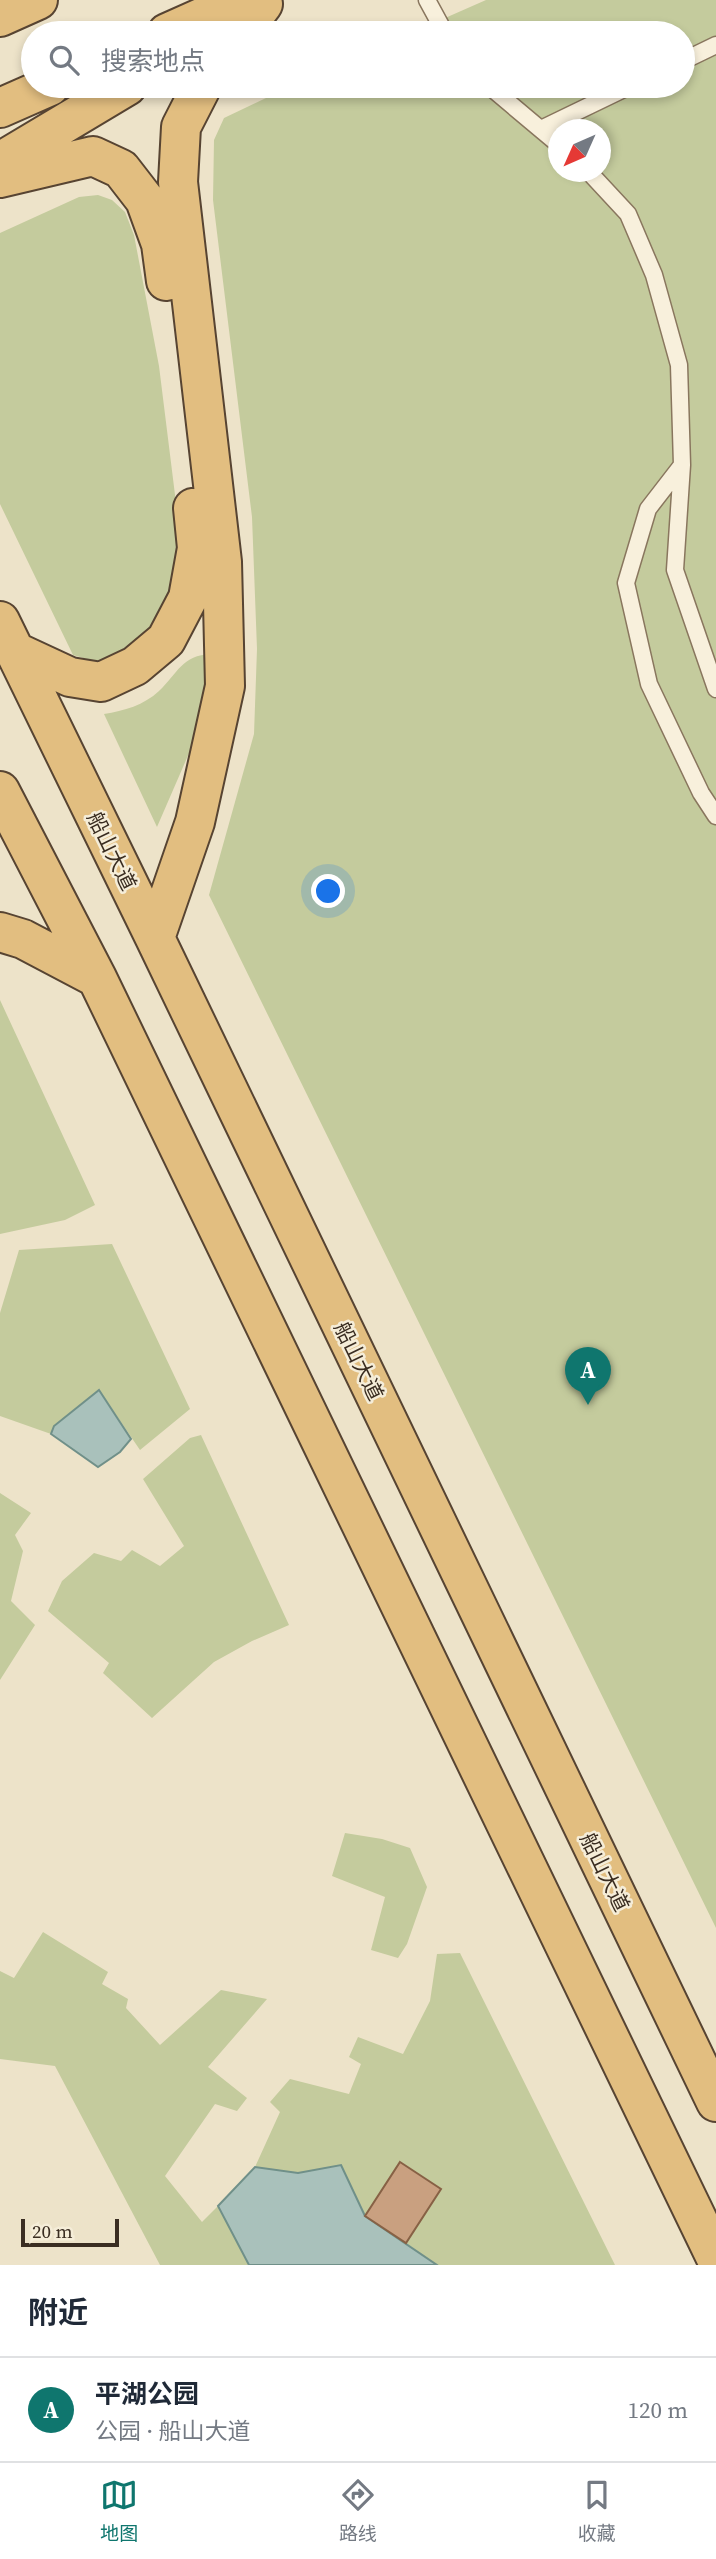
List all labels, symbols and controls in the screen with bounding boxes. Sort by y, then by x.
search box [21,21,695,98]
icon: search [45,41,83,79]
text: 搜索地点 [101,43,205,79]
north arrow [548,119,611,182]
street label: 船山大道 [81,807,143,895]
your location [311,874,345,908]
street label: 船山大道 [328,1317,390,1405]
pin: A [565,1347,611,1405]
street label: 船山大道 [574,1828,636,1916]
scale bar [21,2216,119,2248]
text: 20 m [32,2218,73,2244]
text: 附近 [28,2292,88,2333]
text: 平湖公园 [95,2376,199,2412]
text: A [43,2394,59,2426]
text: 120 m [627,2394,688,2426]
text: 公园 · 船山大道 [95,2415,251,2447]
tab: 地图 [100,2476,138,2546]
tab: 路线 [339,2476,377,2546]
tab: 收藏 [578,2476,616,2546]

